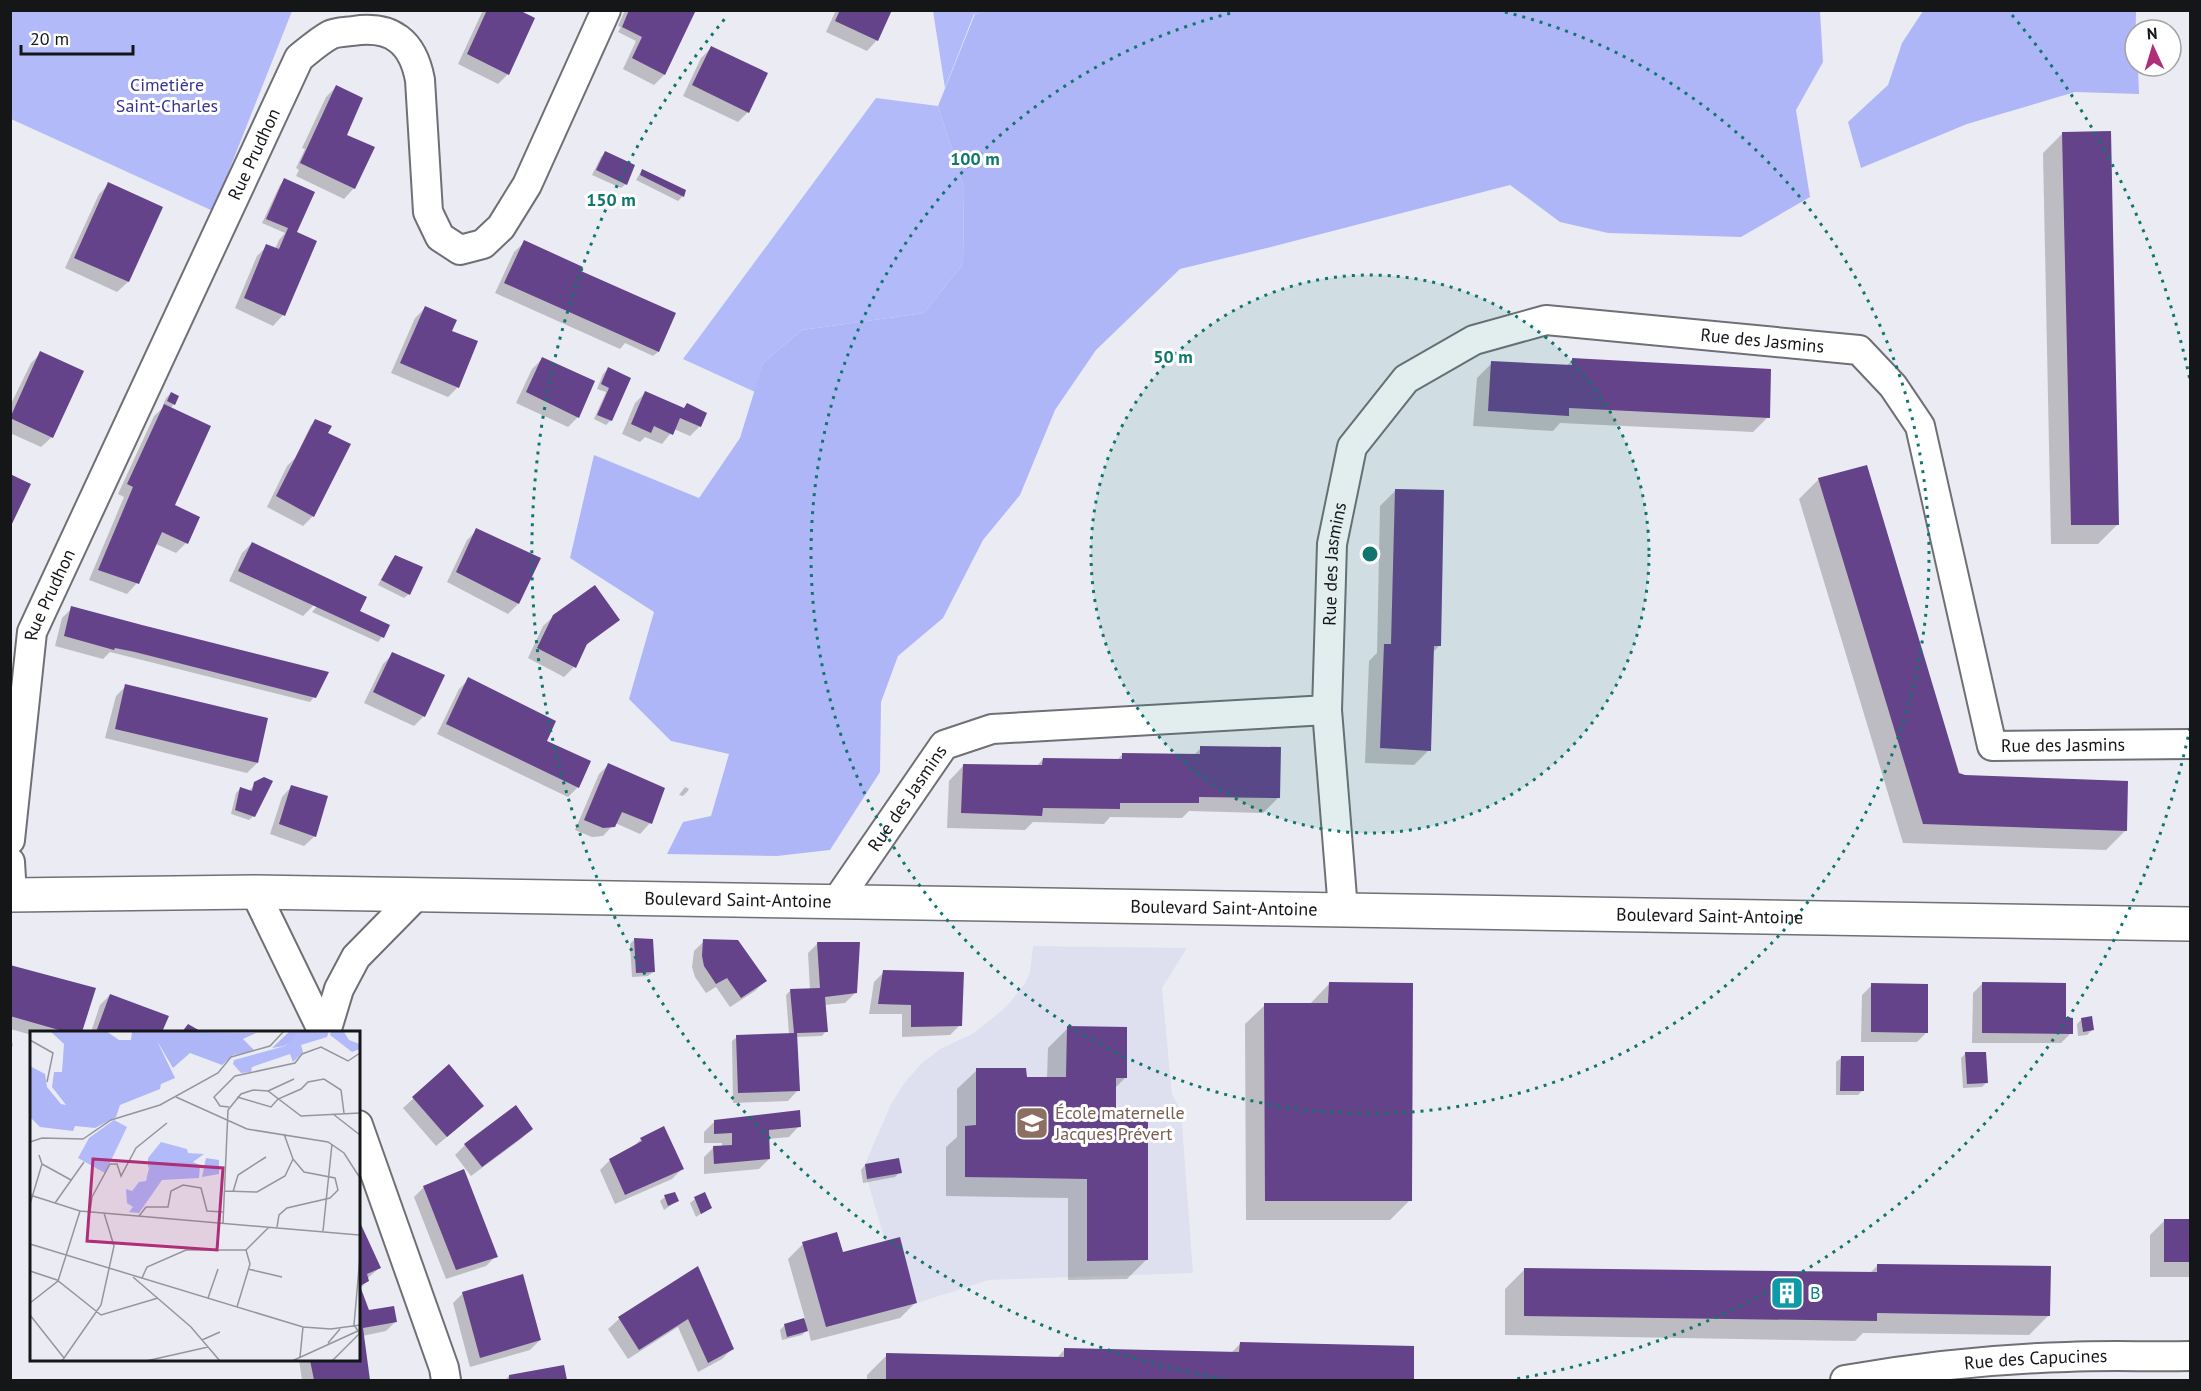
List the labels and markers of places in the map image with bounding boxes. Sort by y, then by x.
centre of rings [1360,544,1380,564]
place label: École maternelle Jacques Prévert [1054,1101,1185,1145]
school or university icon: École maternelle Jacques Prévert [1014,1105,1050,1141]
building icon: B [1769,1275,1805,1311]
place label: B [1810,1281,1821,1304]

